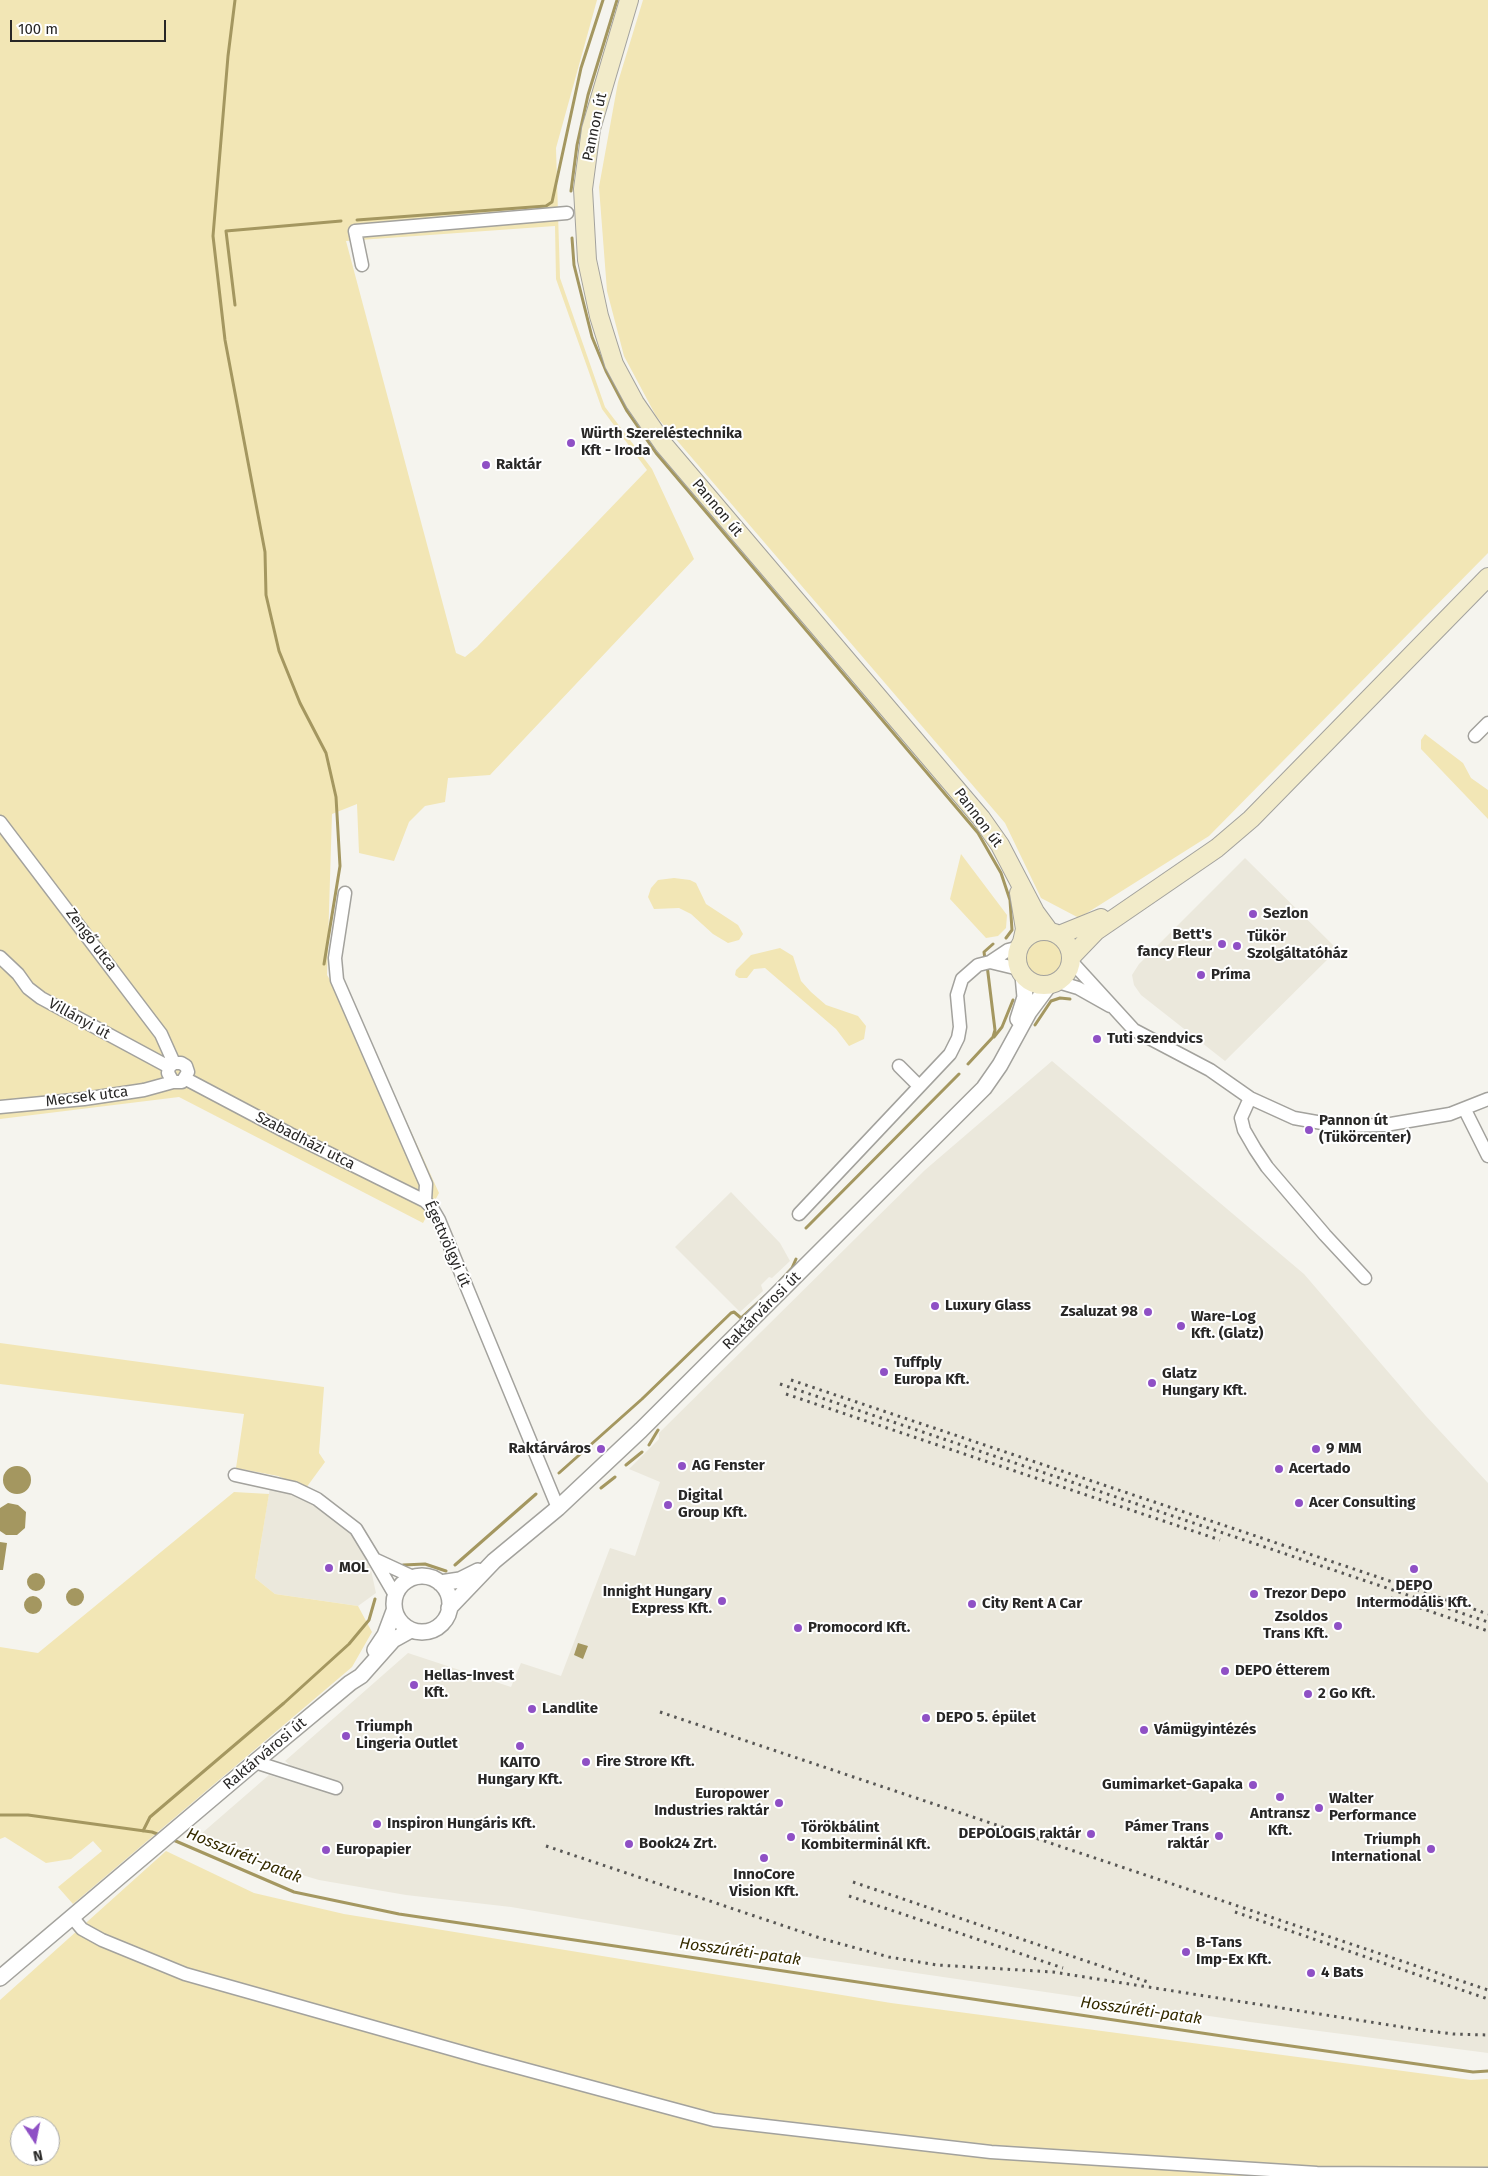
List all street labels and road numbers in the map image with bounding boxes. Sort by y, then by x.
street label: Pannon út [579,91,611,163]
street label: Pannon út [688,476,746,540]
street label: Pannon út [950,785,1006,851]
street label: Zengő utca [62,905,120,975]
street label: Villányi út [45,995,113,1043]
street label: Mecsek utca [45,1083,129,1111]
street label: Szabadházi utca [252,1108,358,1174]
street label: Égettvölgyi út [420,1198,474,1290]
street label: Raktárvárosi út [719,1268,805,1354]
street label: Raktárvárosi út [220,1714,310,1794]

